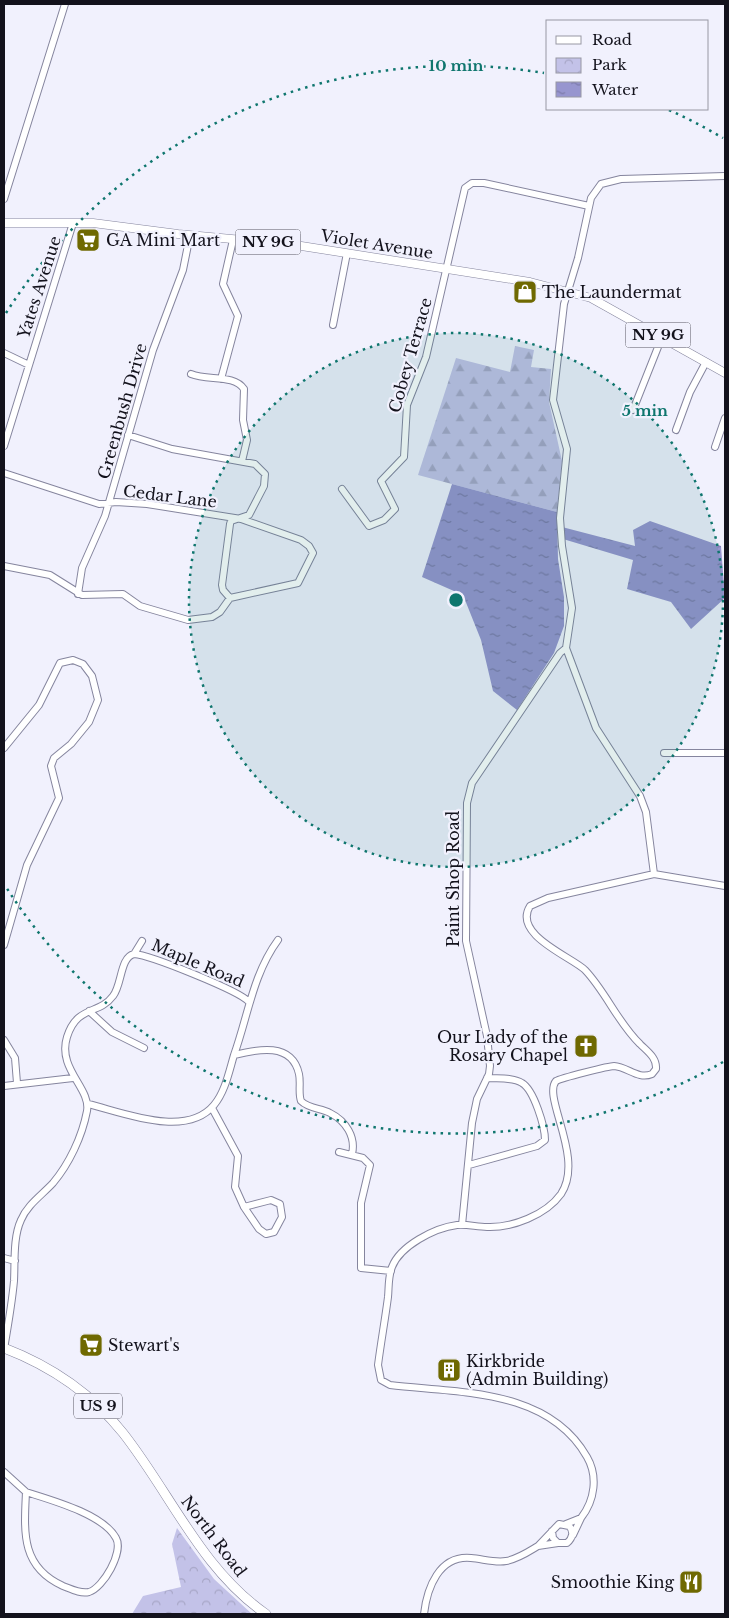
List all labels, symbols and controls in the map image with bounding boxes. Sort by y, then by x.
legend [546,20,709,110]
text: Road [592,30,632,49]
text: Park [592,55,628,74]
text: 10 min [429,56,483,75]
text: Water [591,80,639,99]
street label: Violet Avenue [318,225,435,263]
supermarket icon: GA Mini Mart [75,227,101,253]
place label: GA Mini Mart [106,230,220,250]
road number: NY 9G [236,230,300,254]
street label: Yates Avenue [13,233,65,342]
shop icon: The Laundermat [512,279,538,305]
place label: The Laundermat [542,282,682,302]
street label: Cobey Terrace [384,295,436,415]
road number: NY 9G [626,322,690,348]
street label: Greenbush Drive [93,341,151,481]
text: 5 min [622,401,668,420]
street label: Cedar Lane [122,480,218,512]
centre of rings [447,591,465,609]
street label: Paint Shop Road [443,810,463,947]
street label: Maple Road [149,935,248,992]
place label: Our Lady of the Rosary Chapel [437,1027,568,1065]
church icon: Our Lady of the Rosary Chapel [573,1033,599,1059]
supermarket icon: Stewart's [78,1332,104,1358]
place label: Stewart's [108,1335,180,1355]
place label: Kirkbride (Admin Building) [466,1351,608,1389]
building icon: Kirkbride (Admin Building) [436,1357,462,1383]
road number: US 9 [74,1394,122,1418]
street label: North Road [177,1492,251,1581]
restaurant icon: Smoothie King [678,1569,704,1595]
place label: Smoothie King [551,1572,674,1592]

